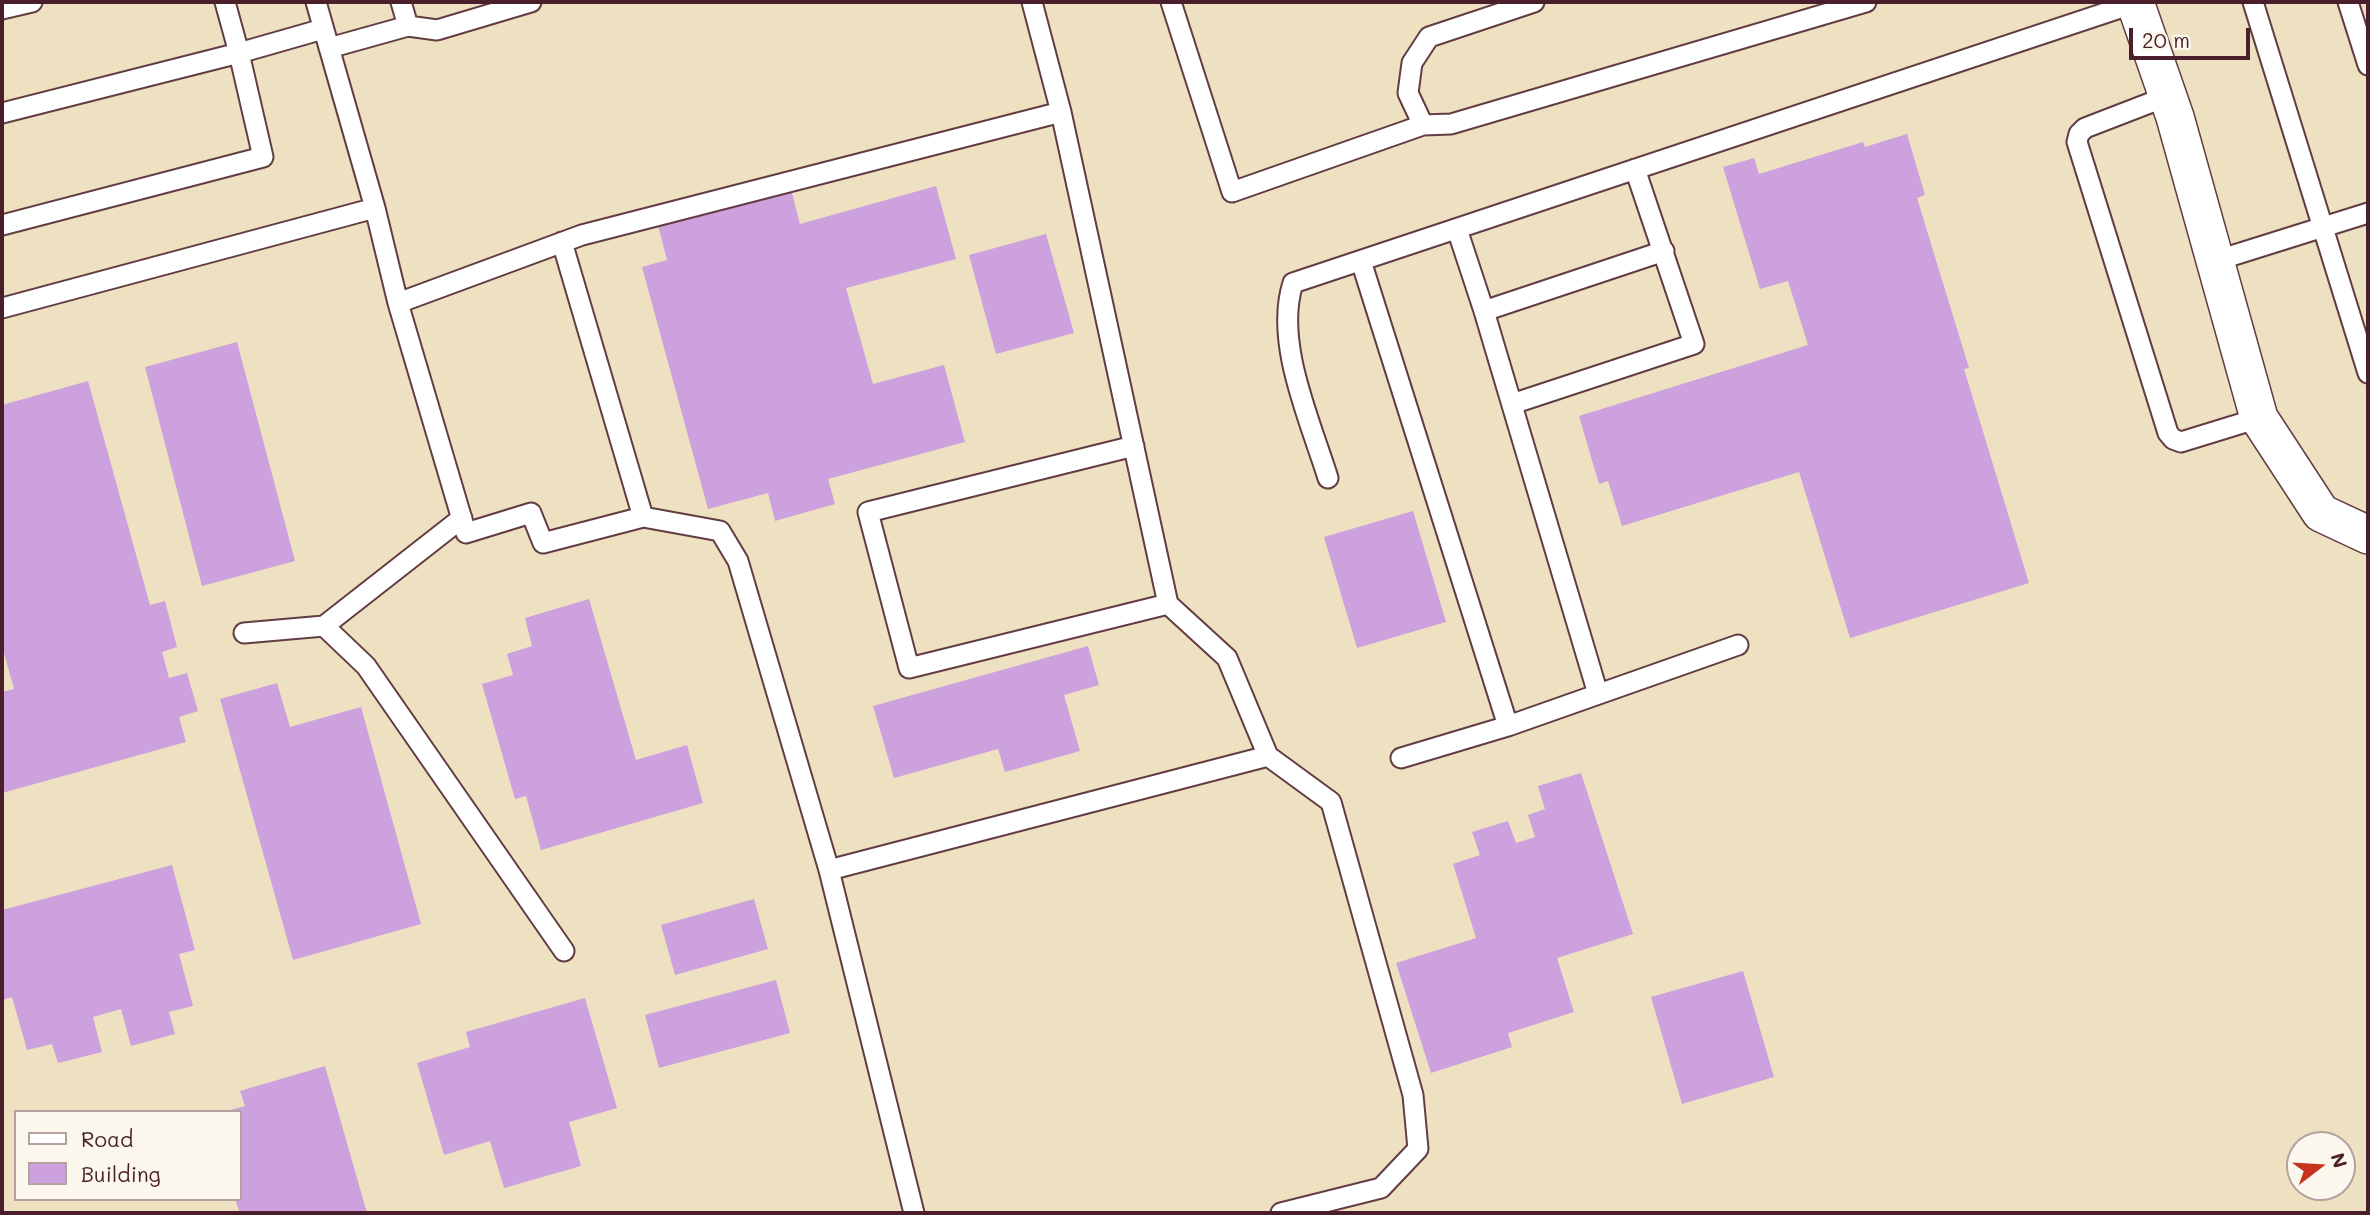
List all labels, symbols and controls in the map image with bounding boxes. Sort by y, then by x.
scale bar [2132,14,2253,58]
text: 20 m [2142,26,2190,53]
legend [14,1110,242,1201]
text: Road [81,1125,133,1152]
north arrow [2286,1131,2356,1201]
text: N [2326,1150,2354,1171]
text: Building [81,1160,161,1187]

